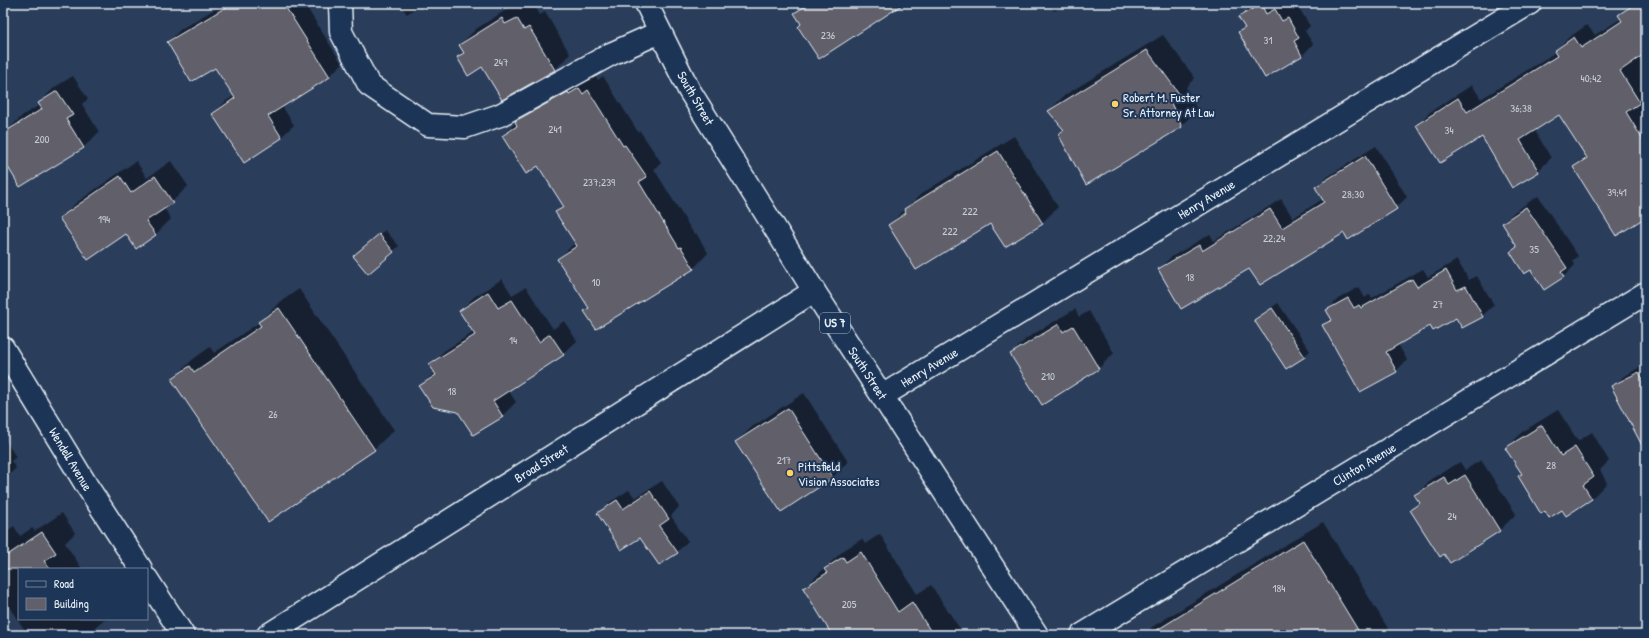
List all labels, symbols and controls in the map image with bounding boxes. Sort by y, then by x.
house number: 236 [821,28,836,42]
house number: 31 [1264,33,1272,47]
house number: 247 [494,55,508,69]
street label: South Street [673,68,719,129]
house number: 40;42 [1581,71,1601,85]
place label: Robert M. Fuster Sr. Attorney At Law [1123,88,1215,121]
marker: Robert M. Fuster Sr. Attorney At Law [1110,99,1120,109]
house number: 36;38 [1510,101,1532,115]
house number: 241 [548,122,562,136]
house number: 34 [1444,123,1454,137]
house number: 200 [34,132,50,146]
house number: 237;239 [583,175,615,189]
street label: Henry Avenue [1174,175,1238,223]
house number: 39;41 [1607,185,1627,199]
house number: 28;30 [1342,187,1364,201]
house number: 222 [962,204,978,218]
house number: 194 [98,212,110,226]
house number: 222 [942,224,958,238]
house number: 22;24 [1263,231,1285,245]
house number: 35 [1529,242,1539,256]
house number: 18 [1186,270,1195,284]
house number: 10 [592,275,601,289]
house number: 27 [1433,297,1443,311]
road number: US 7 [820,313,850,333]
house number: 14 [509,333,517,347]
street label: South Street [844,343,892,403]
street label: Henry Avenue [897,343,961,391]
house number: 210 [1041,369,1055,383]
house number: 18 [448,384,457,398]
house number: 26 [268,407,278,421]
street label: Wendell Avenue [45,424,97,494]
street label: Clinton Avenue [1329,438,1399,490]
street label: Broad Street [511,439,572,487]
house number: 217 [777,453,791,467]
place label: Pittsfield Vision Associates [798,457,880,490]
house number: 28 [1546,458,1556,472]
marker: Pittsfield Vision Associates [785,468,795,478]
house number: 24 [1447,509,1457,523]
legend [18,568,148,620]
text: Road [54,575,74,592]
house number: 184 [1273,581,1285,595]
text: Building [54,595,89,612]
house number: 205 [842,597,857,611]

